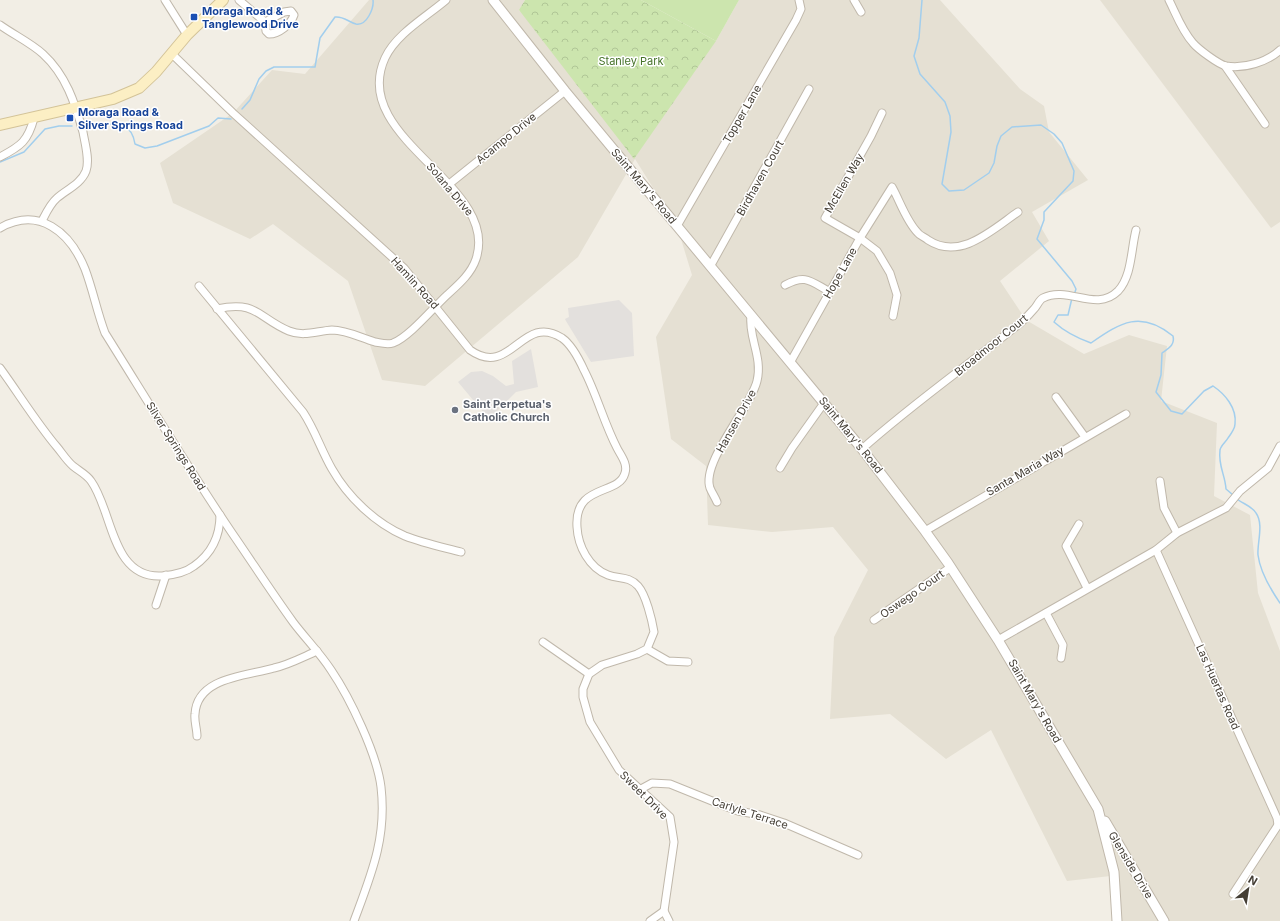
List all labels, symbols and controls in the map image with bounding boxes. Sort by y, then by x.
place label: Moraga Road & Tanglewood Drive [202,4,299,31]
marker: Moraga Road & Tanglewood Drive [189,12,199,22]
park label: Stanley Park [598,54,664,68]
street label: Topper Lane [720,82,764,146]
place label: Moraga Road & Silver Springs Road [78,105,183,132]
street label: Acampo Drive [473,109,539,167]
marker: Moraga Road & Silver Springs Road [65,113,75,123]
street label: Birdhaven Court [733,137,787,218]
street label: Saint Mary's Road [608,145,680,227]
street label: McEllen Way [821,151,867,215]
street label: Solana Drive [424,159,476,219]
street label: Hope Lane [820,245,860,301]
street label: Hamlin Road [388,254,442,312]
street label: Broadmoor Court [952,311,1031,379]
street label: Hansen Drive [713,387,759,455]
street label: Saint Mary's Road [816,394,886,476]
place label: Saint Perpetua's Catholic Church [463,397,552,424]
street label: Silver Springs Road [143,399,209,493]
marker: Saint Perpetua's Catholic Church [450,405,460,415]
street label: Santa Maria Way [984,443,1066,499]
street label: Oswego Court [877,567,947,621]
street label: Las Huertas Road [1193,642,1243,732]
street label: Saint Mary's Road [1005,657,1065,745]
street label: Sweet Drive [617,768,671,822]
street label: Carlyle Terrace [710,794,790,832]
street label: Glenside Drive [1105,829,1157,901]
north arrow [1228,869,1268,909]
text: N [1246,872,1260,888]

